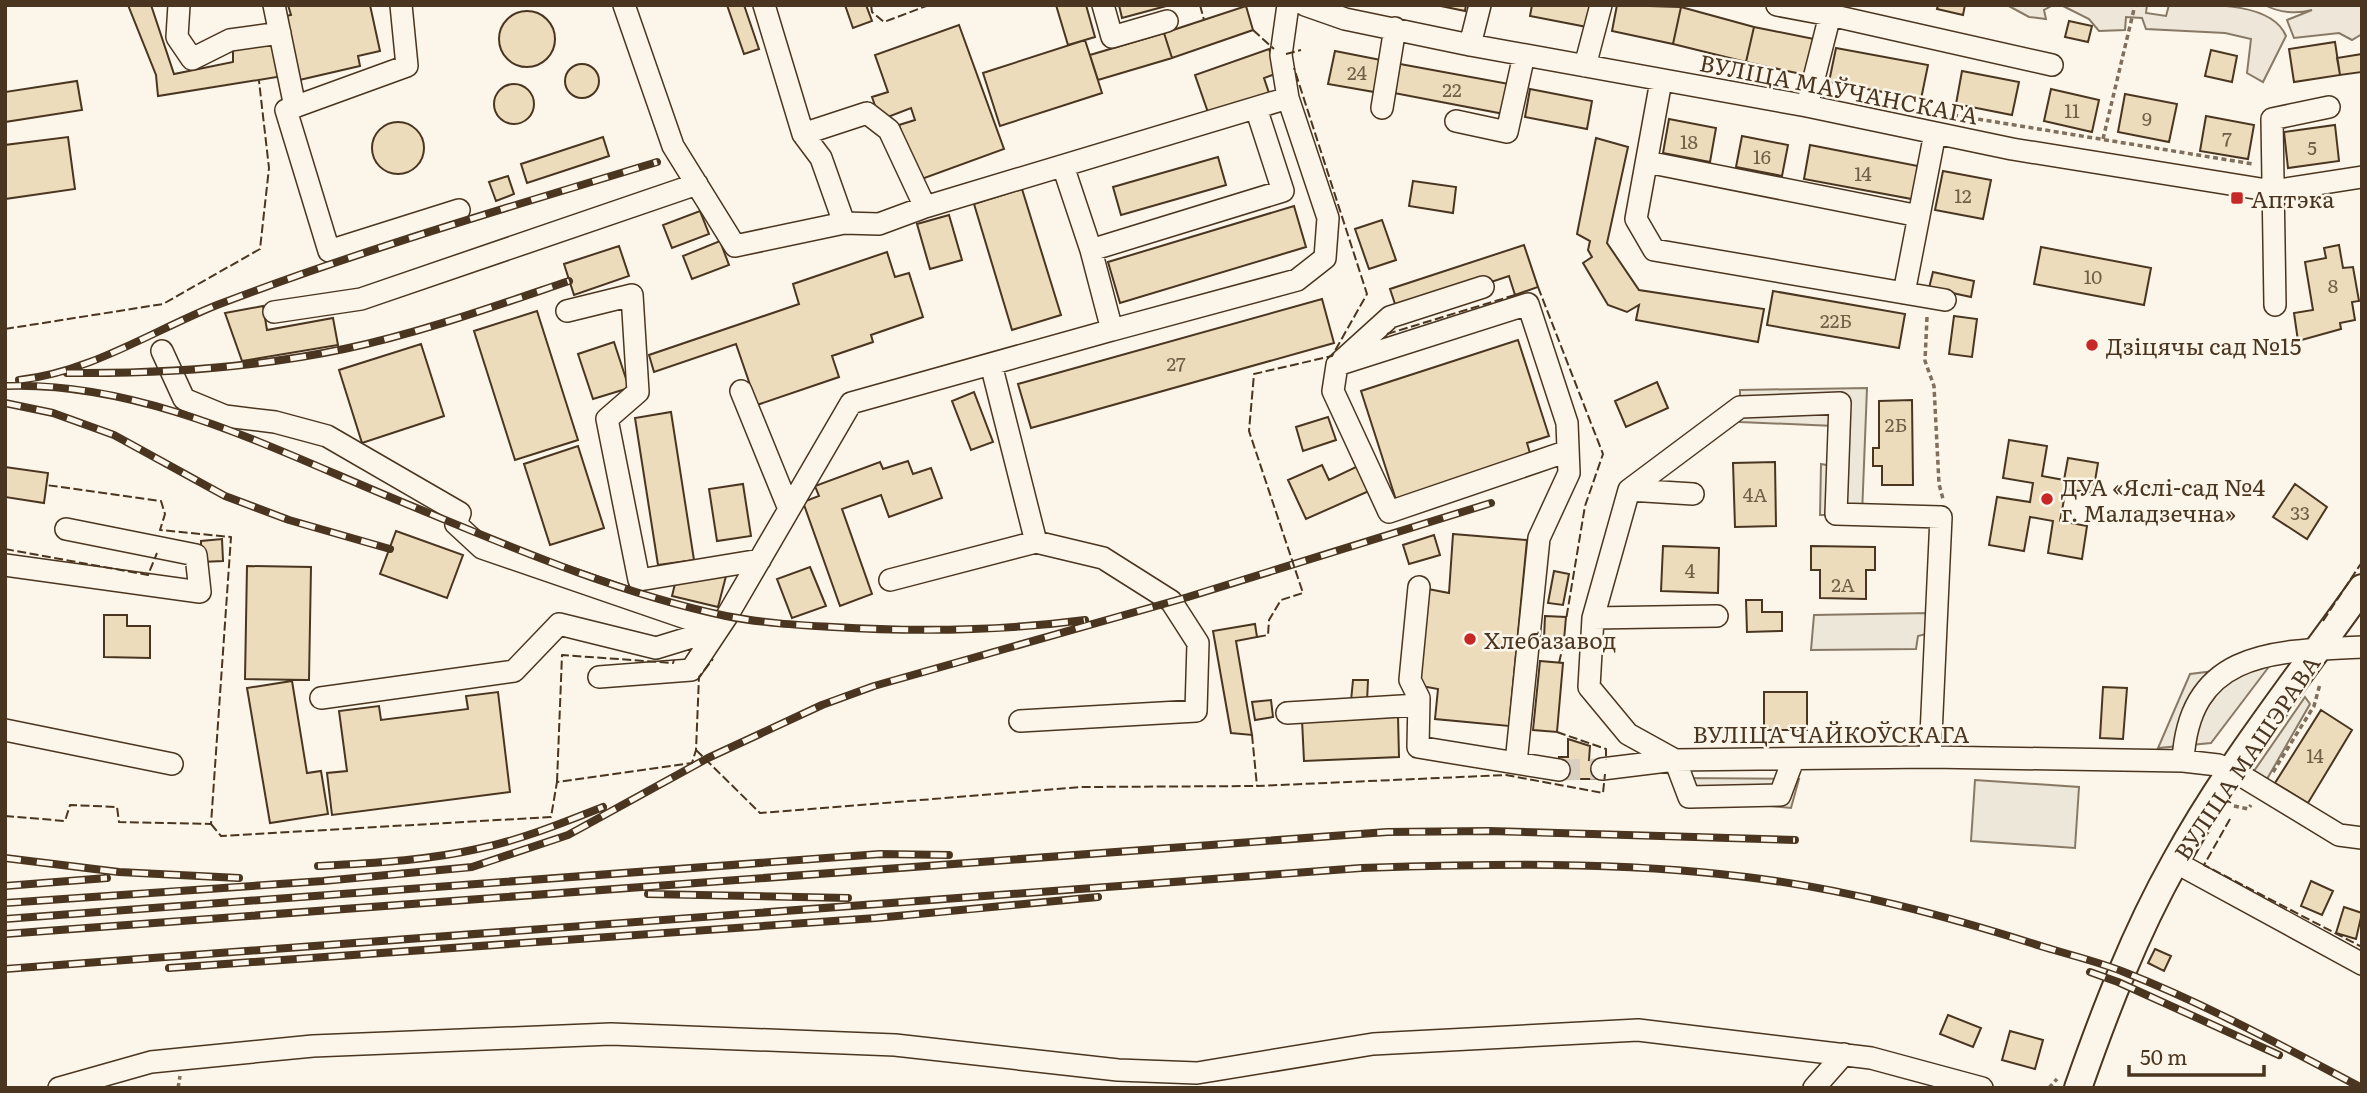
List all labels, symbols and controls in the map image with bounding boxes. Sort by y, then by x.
street label: ВУЛІЦА МАЎЧАНСКАГА [1697,44,1981,132]
house number: 24 [1347,58,1368,86]
house number: 22 [1442,75,1462,103]
house number: 11 [2064,96,2080,124]
house number: 9 [2142,104,2152,132]
house number: 7 [2222,124,2232,152]
house number: 18 [1680,127,1698,155]
house number: 5 [2307,133,2317,161]
house number: 16 [1753,142,1771,170]
house number: 14 [1854,159,1872,187]
house number: 12 [1954,181,1972,209]
place label: Аптэка [2251,181,2335,215]
marker: Аптэка [2229,190,2245,206]
house number: 10 [2084,262,2102,290]
house number: 8 [2328,271,2338,299]
house number: 22Б [1820,306,1852,334]
place label: Дзіцячы сад №15 [2106,328,2301,362]
marker: Дзіцячы сад №15 [2084,337,2100,353]
house number: 27 [1166,349,1186,377]
house number: 2Б [1885,410,1907,438]
place label: ДУА «Яслі-сад №4 г. Маладзечна» [2061,469,2265,529]
house number: 4А [1743,480,1767,508]
marker: ДУА «Яслі-сад №4 г. Маладзечна» [2039,491,2055,507]
house number: 33 [2290,498,2310,526]
house number: 4 [1685,556,1696,584]
house number: 2А [1831,570,1855,598]
place label: Хлебазавод [1484,622,1616,656]
marker: Хлебазавод [1462,631,1478,647]
street label: ВУЛІЦА МАШЭРАВА [2165,648,2327,866]
street label: ВУЛІЦА ЧАЙКОЎСКАГА [1693,716,1970,750]
house number: 14 [2306,741,2324,769]
scale bar [2129,1034,2264,1078]
text: 50 m [2140,1040,2187,1071]

